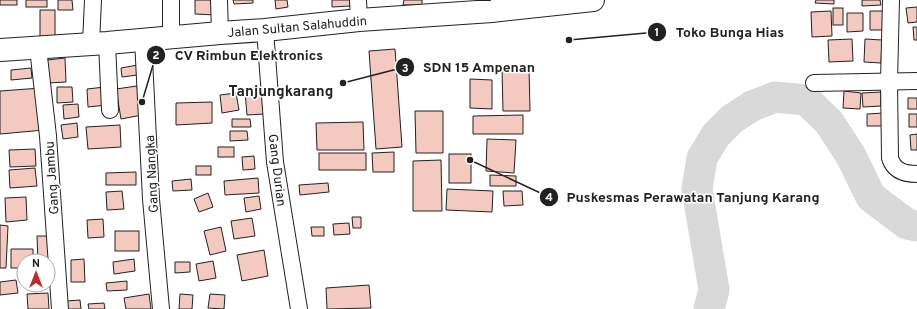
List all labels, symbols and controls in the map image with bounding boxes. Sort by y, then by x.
street label: Jalan Sultan Salahuddin [227,14,368,42]
callout: Toko Bunga Hias [647,19,792,45]
text: 1 [655,25,659,41]
text: Toko Bunga Hias [676,25,784,42]
callout: CV Rimbun Elektronics [146,42,331,68]
text: 2 [152,48,160,64]
text: CV Rimbun Elektronics [175,48,323,65]
callout: SDN 15 Ampenan [395,54,543,80]
text: SDN 15 Ampenan [423,60,535,77]
text: 3 [401,61,409,77]
district label: Tanjungkarang [229,83,333,102]
street label: Gang Durian [264,133,288,207]
street label: Gang Nangka [143,135,163,213]
street label: Gang Jambu [42,141,64,215]
callout: Puskesmas Perawatan Tanjung Karang [539,184,828,210]
text: 4 [545,190,553,206]
text: Puskesmas Perawatan Tanjung Karang [567,190,819,207]
north arrow [16,253,56,293]
text: N [32,257,40,271]

